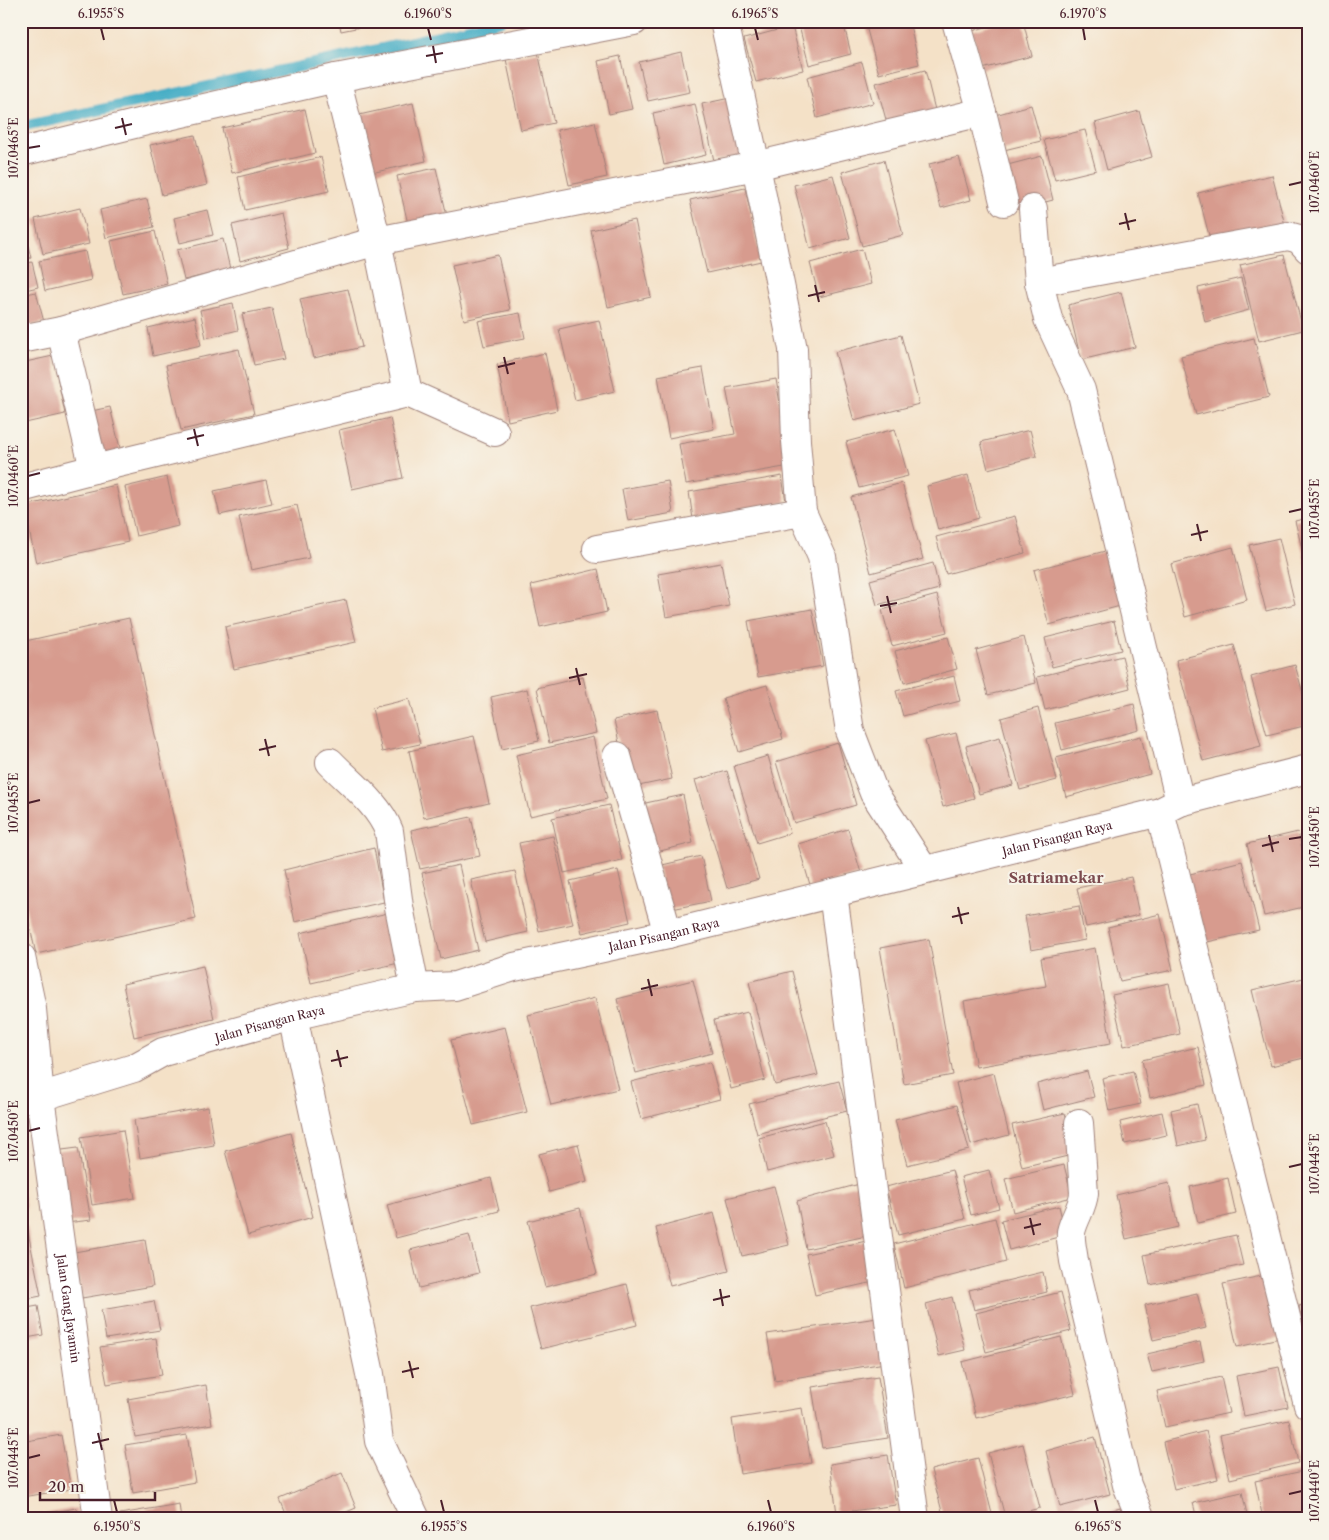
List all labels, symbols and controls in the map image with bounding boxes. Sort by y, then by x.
text: 6.1955°S [78,6,124,21]
text: 6.1960°S [404,6,452,21]
text: 6.1965°S [732,6,778,21]
text: 6.1970°S [1060,6,1106,21]
text: 107.0465°E [6,117,21,179]
text: 107.0460°E [1307,151,1322,213]
text: 107.0460°E [6,445,21,507]
text: 107.0455°E [1307,479,1322,539]
text: 107.0455°E [6,773,21,833]
text: 107.0450°E [1307,806,1322,868]
street label: Jalan Pisangan Raya [999,817,1114,859]
district label: Satriamekar [1008,868,1104,887]
street label: Jalan Pisangan Raya [605,914,721,954]
street label: Jalan Pisangan Raya [211,1001,326,1045]
text: 107.0450°E [6,1100,21,1162]
text: 107.0445°E [1307,1133,1322,1195]
street label: Jalan Gang Jayamin [54,1251,84,1364]
text: 107.0445°E [6,1427,21,1489]
text: 107.0440°E [1307,1460,1322,1522]
scale bar [40,1470,155,1502]
text: 20 m [48,1477,84,1496]
text: 6.1950°S [93,1519,141,1534]
text: 6.1955°S [421,1519,467,1534]
text: 6.1960°S [747,1519,795,1534]
text: 6.1965°S [1075,1519,1121,1534]

